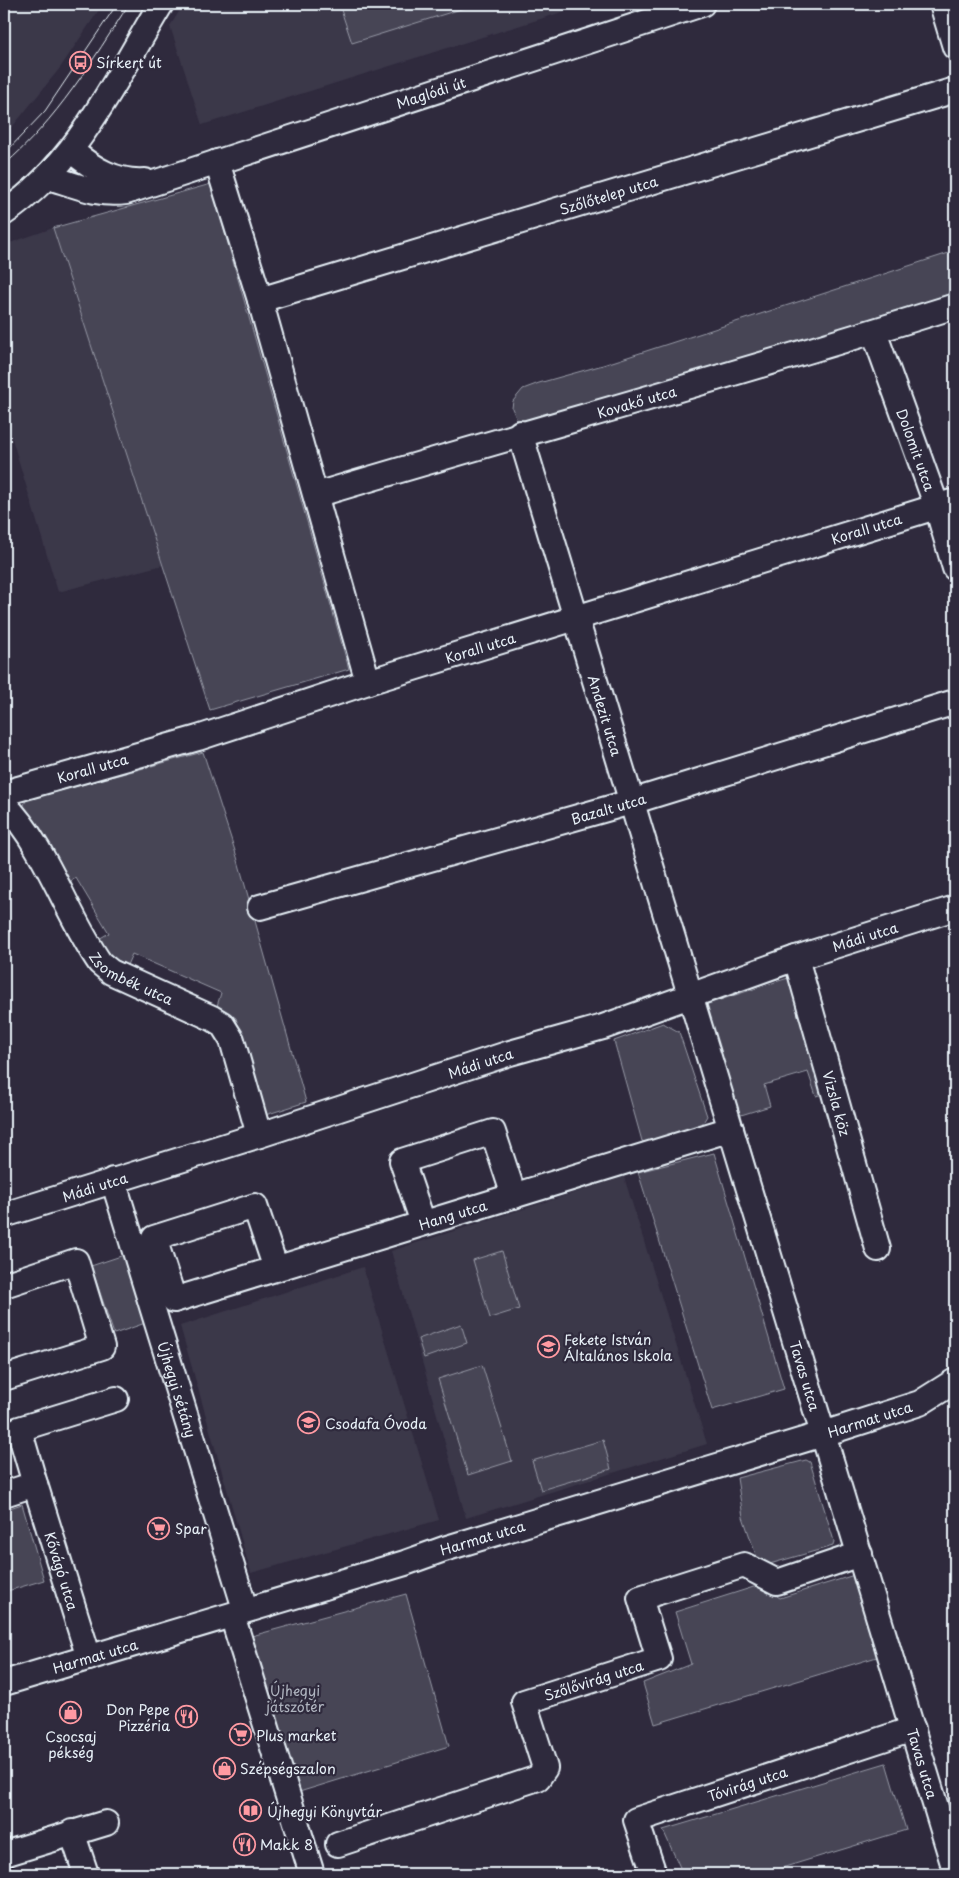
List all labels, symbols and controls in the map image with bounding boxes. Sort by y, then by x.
bus stop icon: Sírkert út [68,50,92,74]
place label: Sírkert út [96,52,162,73]
street label: Maglódi út [393,71,469,114]
street label: Szőlőtelep utca [557,170,661,220]
street label: Kovakő utca [595,380,679,423]
street label: Dolomit utca [892,406,941,494]
street label: Korall utca [828,508,904,549]
street label: Korall utca [442,627,518,668]
street label: Andezit utca [583,672,628,759]
street label: Korall utca [55,748,131,788]
street label: Bazalt utca [568,787,649,829]
street label: Mádi utca [830,916,901,956]
street label: Zsombék utca [84,947,177,1010]
street label: Mádi utca [445,1042,516,1083]
street label: Vizsla köz [818,1068,856,1138]
street label: Mádi utca [59,1166,130,1207]
street label: Hang utca [416,1194,490,1235]
place label: Fekete István Általános Iskola [564,1329,673,1366]
school or university icon: Fekete István Általános Iskola [536,1335,560,1359]
street label: Tavas utca [785,1338,826,1414]
street label: Újhegyi sétány [153,1339,202,1440]
street label: Harmat utca [825,1396,915,1442]
school or university icon: Csodafa Óvoda [297,1411,321,1435]
place label: Csodafa Óvoda [325,1413,427,1434]
street label: Harmat utca [437,1515,528,1560]
supermarket icon: Spar [147,1516,171,1540]
place label: Spar [175,1518,207,1539]
street label: Kővágó utca [40,1529,84,1613]
street label: Harmat utca [50,1633,140,1678]
street label: Szőlővirág utca [541,1654,646,1706]
park label: Újhegyi játszótér [264,1680,325,1717]
place label: Don Pepe Pizzéria [106,1699,170,1736]
shop icon: Csocsaj pékség [59,1701,83,1725]
restaurant icon: Don Pepe Pizzéria [174,1705,198,1729]
supermarket icon: Plus market [228,1723,252,1747]
place label: Plus market [256,1725,337,1746]
place label: Csocsaj pékség [45,1726,97,1763]
street label: Tavas utca [902,1726,943,1801]
shop icon: Szépségszalon [212,1756,236,1780]
place label: Szépségszalon [240,1758,336,1779]
street label: Tóvirág utca [704,1760,790,1806]
library icon: Újhegyi Könyvtár [239,1799,263,1823]
place label: Újhegyi Könyvtár [267,1801,382,1822]
restaurant icon: Makk 8 [232,1832,256,1856]
place label: Makk 8 [260,1834,313,1855]

